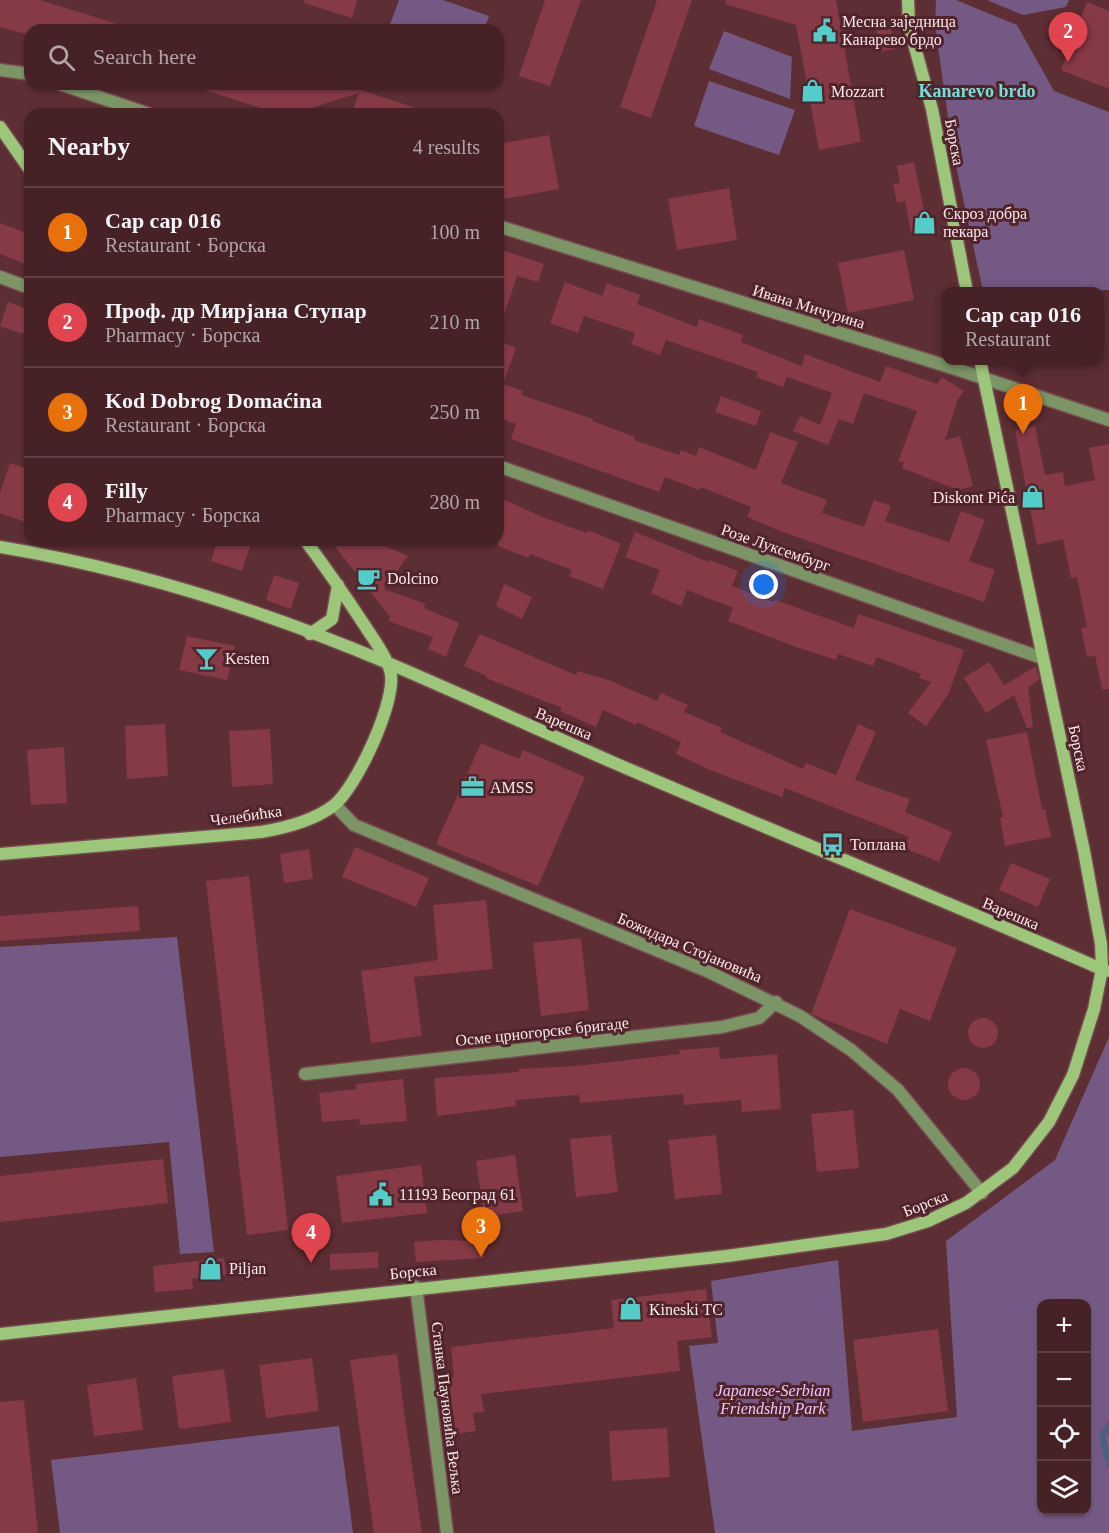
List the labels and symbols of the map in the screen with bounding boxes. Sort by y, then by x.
place label: Месна заједница Канарево брдо [842,13,956,49]
pin: 2 [1048,13,1088,62]
public building icon: Месна заједница Канарево брдо [811,17,837,43]
shop icon: Mozzart [800,78,826,104]
district label: Kanarevo brdo [918,81,1036,101]
place label: Mozzart [831,83,885,100]
street label: Борска [941,117,967,167]
place label: Скроз добра пекара [943,205,1027,241]
shop icon: Скроз добра пекара [912,209,938,235]
street label: Ивана Мичурина [750,281,867,333]
pin: 1 [1004,384,1042,434]
shop icon: Diskont Pića [1020,484,1046,510]
place label: Diskont Pića [933,489,1015,506]
street label: Розе Луксембург [719,521,833,575]
cafe icon: Dolcino [356,565,382,591]
place label: Dolcino [387,570,439,587]
your location [749,570,778,599]
bar icon: Kesten [194,645,220,671]
place label: Kesten [225,650,269,667]
street label: Варешка [533,704,595,744]
street label: Борска [1064,723,1092,773]
office icon: AMSS [459,774,485,800]
place label: AMSS [490,779,534,796]
street label: Челебићка [209,802,283,829]
bus stop icon: Топлана [819,831,845,857]
place label: Топлана [850,836,906,853]
street label: Варешка [980,894,1042,934]
street label: Божидара Стојановића [615,909,765,987]
street label: Осме црногорске бригаде [454,1014,630,1050]
public building icon: 11193 Београд 61 [368,1181,394,1207]
place label: 11193 Београд 61 [399,1186,516,1204]
street label: Борска [900,1187,950,1221]
pin: 3 [462,1208,500,1257]
pin: 4 [292,1214,330,1263]
shop icon: Piljan [198,1255,224,1281]
place label: Piljan [229,1260,266,1278]
street label: Борска [389,1261,437,1283]
shop icon: Kineski TC [618,1296,644,1322]
place label: Kineski TC [649,1301,723,1318]
street label: Станка Пауновића Вељка [427,1321,467,1495]
park label: Japanese-Serbian Friendship Park [716,1382,830,1418]

